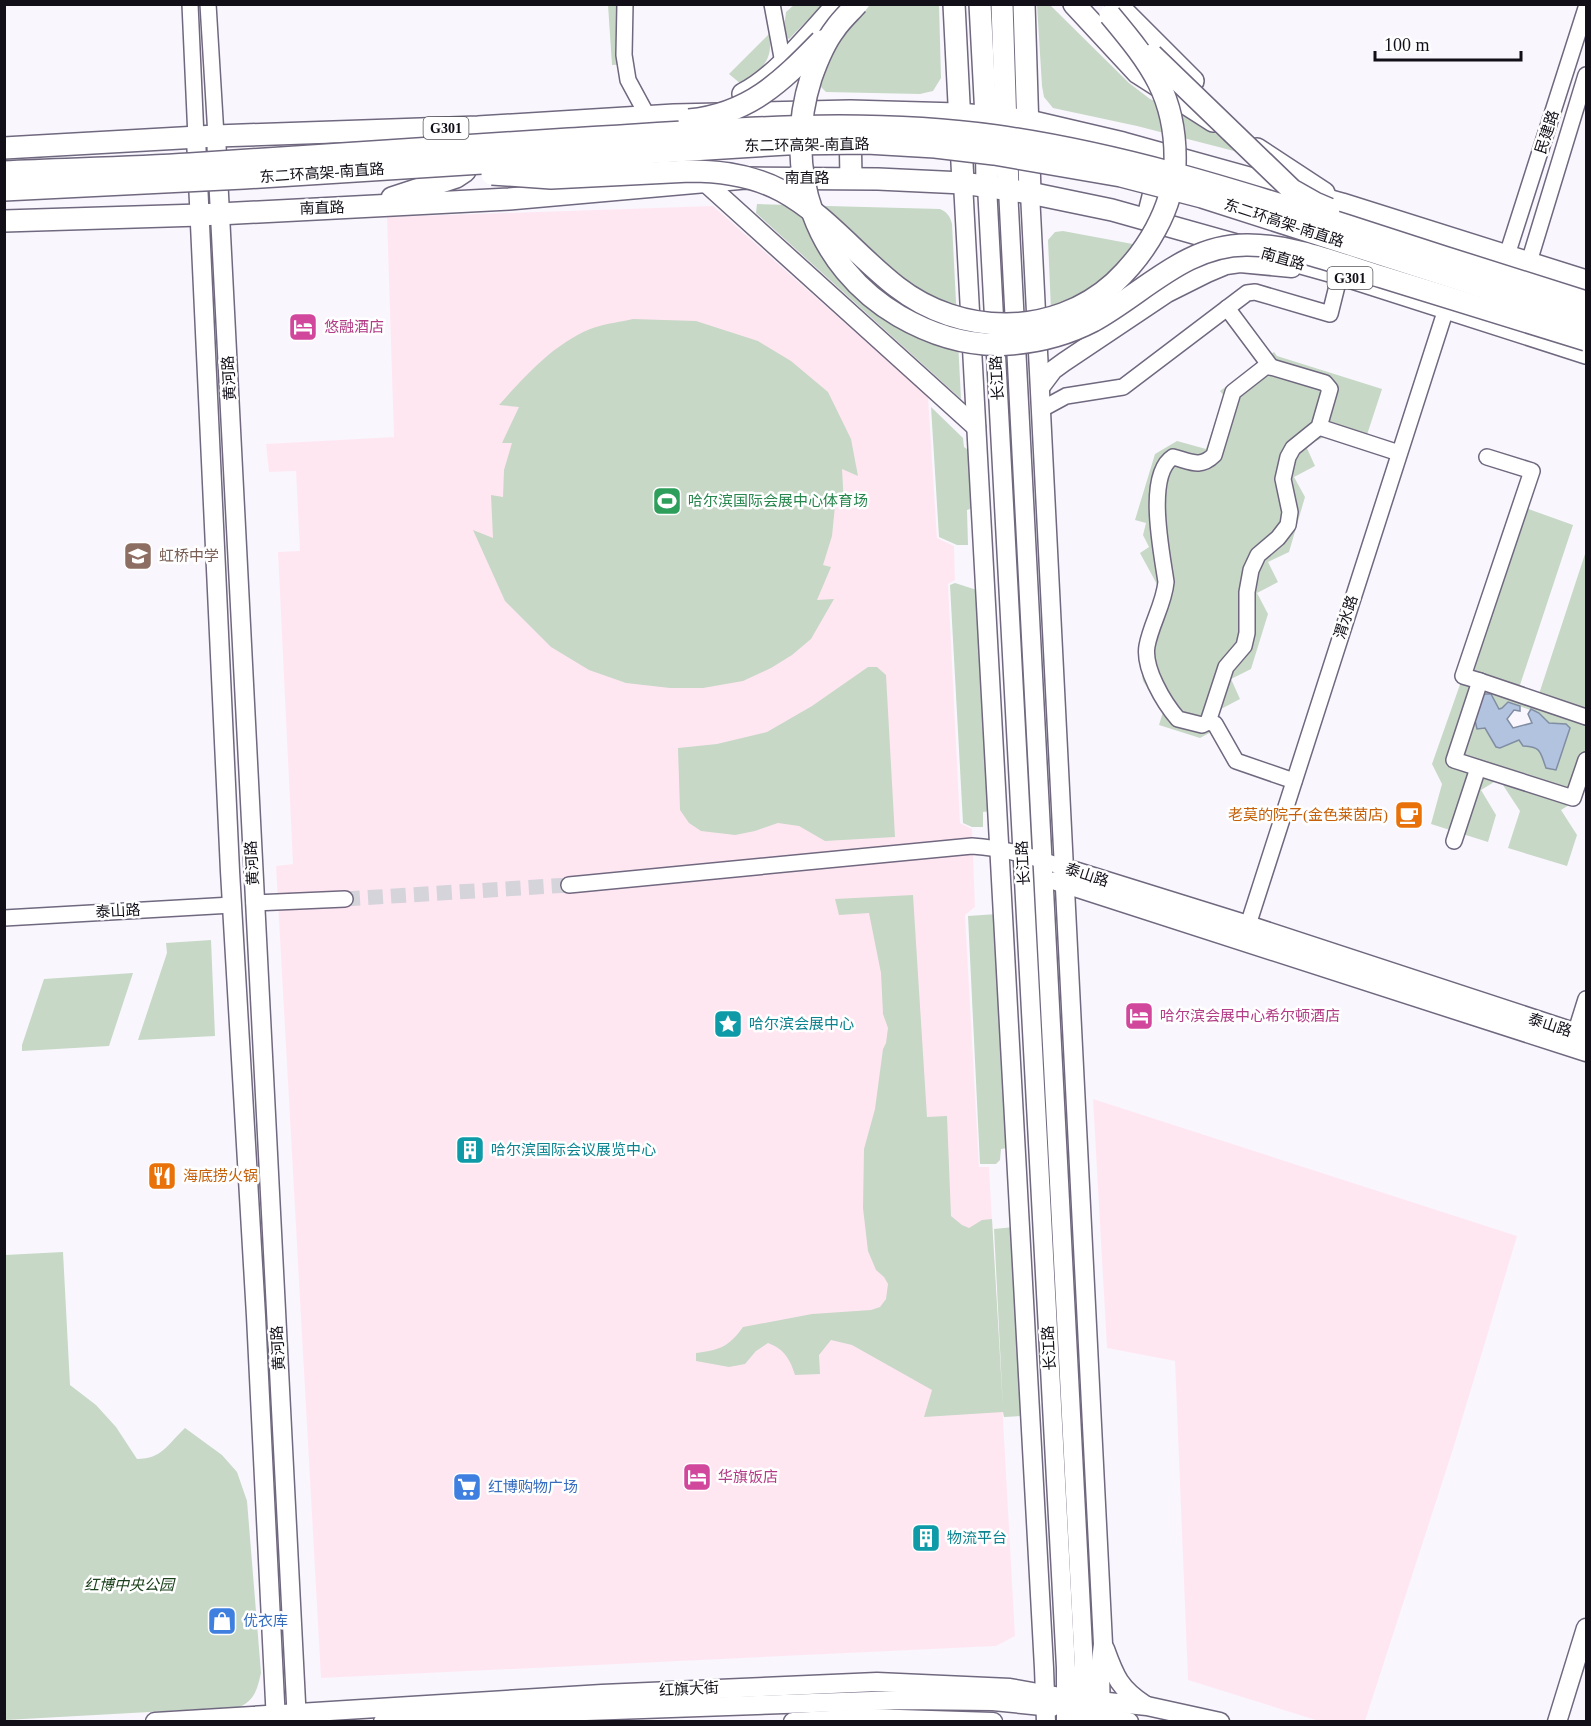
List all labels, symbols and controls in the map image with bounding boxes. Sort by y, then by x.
scale bar [1375,24,1520,62]
text: 100 m [1384,35,1430,55]
street label: 民建路 [1532,108,1562,156]
road number: G301 [424,117,468,139]
street label: 东二环高架-南直路 [744,136,870,154]
street label: 东二环高架-南直路 [259,161,385,185]
street label: 南直路 [784,170,830,186]
street label: 东二环高架-南直路 [1222,196,1346,250]
street label: 南直路 [299,199,345,217]
street label: 南直路 [1259,245,1307,273]
road number: G301 [1328,267,1372,289]
hotel icon: 悠融酒店 [287,311,319,343]
place label: 悠融酒店 [324,319,384,335]
street label: 黄河路 [220,355,238,401]
street label: 长江路 [988,355,1006,401]
sports icon: 哈尔滨国际会展中心体育场 [651,485,683,517]
place label: 哈尔滨国际会展中心体育场 [688,493,868,509]
school or university icon: 虹桥中学 [122,540,154,572]
place label: 虹桥中学 [159,548,219,564]
street label: 渭水路 [1331,593,1361,641]
cafe icon: 老莫的院子(金色莱茵店) [1393,799,1425,831]
place label: 老莫的院子(金色莱茵店) [1228,807,1388,824]
street label: 黄河路 [243,840,261,886]
street label: 长江路 [1014,840,1032,886]
street label: 泰山路 [1063,860,1111,890]
street label: 泰山路 [95,902,141,920]
hotel icon: 哈尔滨会展中心希尔顿酒店 [1123,1000,1155,1032]
place icon: 哈尔滨会展中心 [712,1008,744,1040]
place label: 哈尔滨会展中心希尔顿酒店 [1160,1008,1340,1024]
street label: 泰山路 [1526,1010,1574,1040]
place label: 哈尔滨会展中心 [749,1016,854,1032]
building icon: 哈尔滨国际会议展览中心 [454,1134,486,1166]
place label: 哈尔滨国际会议展览中心 [491,1141,656,1158]
restaurant icon: 海底捞火锅 [146,1160,178,1192]
place label: 海底捞火锅 [183,1168,258,1184]
street label: 黄河路 [269,1325,287,1371]
street label: 长江路 [1040,1325,1058,1371]
hotel icon: 华旗饭店 [681,1461,713,1493]
place label: 华旗饭店 [718,1468,778,1485]
supermarket icon: 红博购物广场 [451,1471,483,1503]
place label: 红博购物广场 [488,1478,578,1495]
building icon: 物流平台 [910,1522,942,1554]
place label: 物流平台 [947,1530,1007,1546]
park label: 红博中央公园 [84,1577,176,1593]
shop icon: 优衣库 [206,1605,238,1637]
place label: 优衣库 [243,1612,288,1629]
street label: 红旗大街 [659,1679,719,1699]

